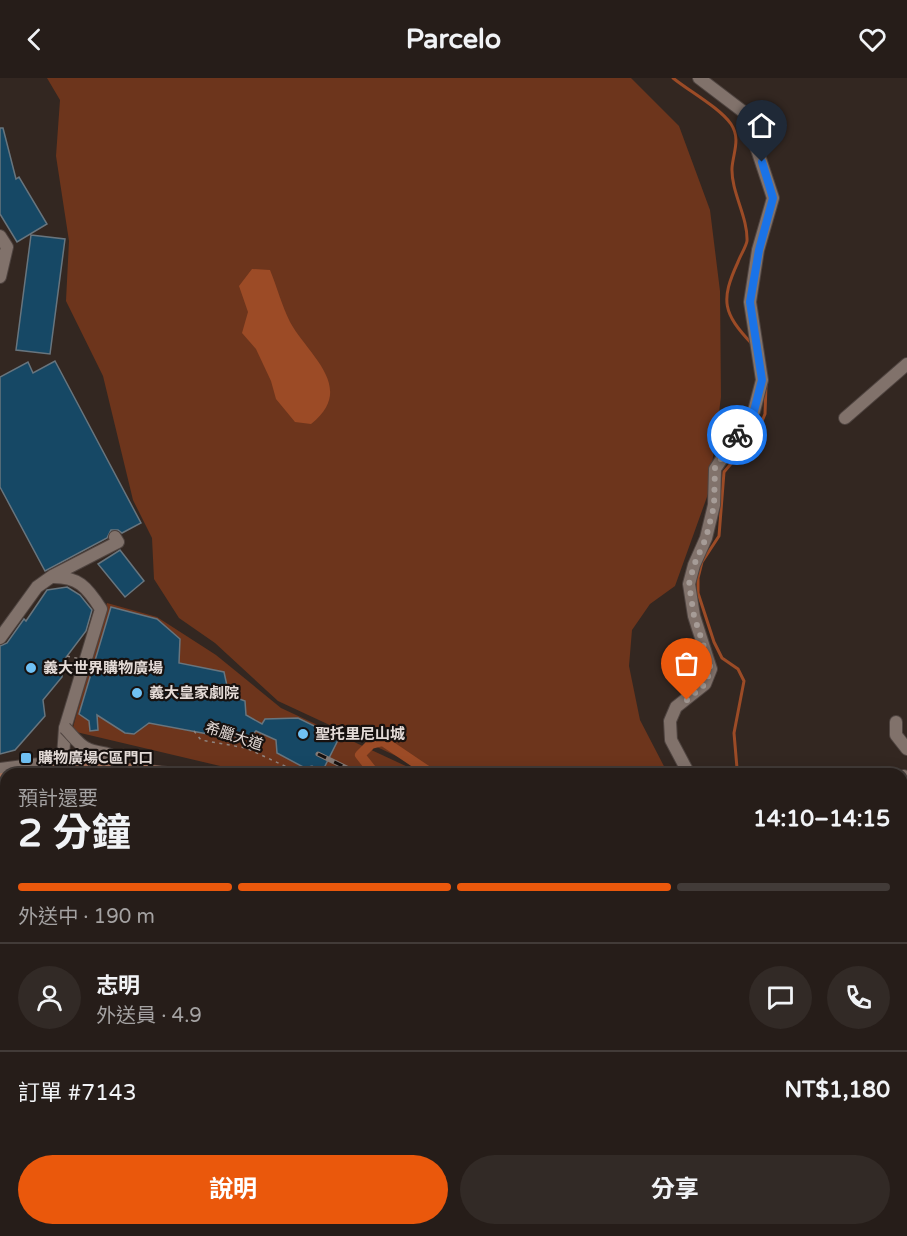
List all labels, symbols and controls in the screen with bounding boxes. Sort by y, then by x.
icon: back [18,23,51,56]
text: Parcelo [406,23,501,56]
icon: heart [856,23,889,56]
pin [736,100,787,162]
icon: home [745,109,778,142]
courier [707,405,767,465]
icon: bike [721,419,754,452]
pin [661,638,712,700]
icon: bag [670,647,703,680]
place label: 義大世界購物廣場 [43,659,163,677]
marker: 義大世界購物廣場 [24,661,38,675]
place label: 義大皇家劇院 [149,684,239,702]
marker: 義大皇家劇院 [130,686,144,700]
street label: 希臘大道 [203,718,265,754]
place label: 聖托里尼山城 [315,725,405,743]
marker: 聖托里尼山城 [296,727,310,741]
place label: 購物廣場C區門口 [38,749,153,767]
marker: 購物廣場C區門口 [19,751,33,765]
text: 預計還要 [18,787,98,811]
text: 14:10–14:15 [753,806,890,832]
text: 2 分鐘 [18,810,131,857]
text: 外送中 · 190 m [18,905,155,929]
button: person [18,966,81,1029]
button: chat [749,966,812,1029]
button: phone [827,966,890,1029]
text: 志明 [96,973,140,999]
text: 外送員 · 4.9 [96,1004,202,1028]
text: NT$1,180 [784,1077,890,1103]
text: 訂單 #7143 [18,1080,136,1106]
button: 說明 [18,1155,448,1224]
button: 分享 [460,1155,890,1224]

